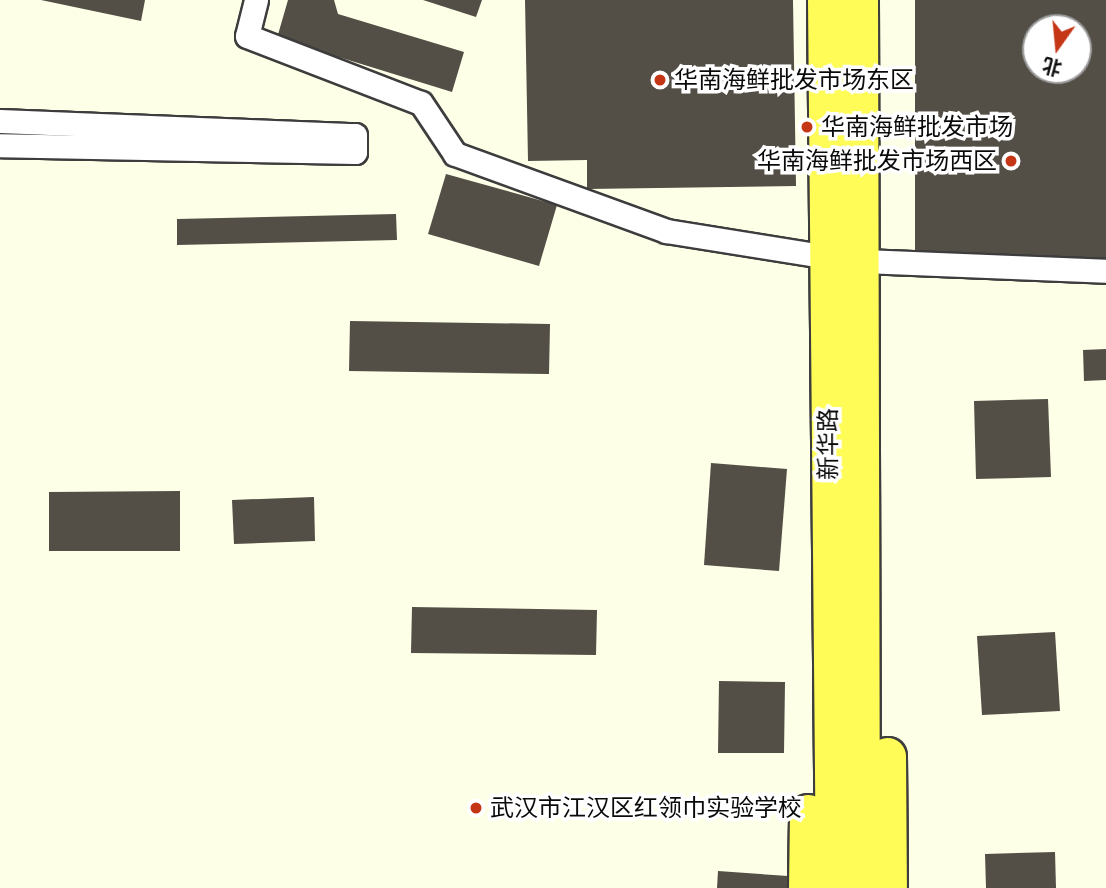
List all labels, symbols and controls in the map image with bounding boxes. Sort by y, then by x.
north arrow [1022,14,1092,84]
text: 北 [1040,53,1064,82]
place label: 华南海鲜批发市场东区 [674,66,914,94]
marker: 华南海鲜批发市场东区 [652,72,668,88]
place label: 华南海鲜批发市场 [821,113,1013,141]
marker: 华南海鲜批发市场 [799,119,815,135]
place label: 华南海鲜批发市场西区 [757,147,997,175]
marker: 华南海鲜批发市场西区 [1003,153,1019,169]
street label: 新华路 [814,408,842,480]
place label: 武汉市江汉区红领巾实验学校 [490,794,802,822]
marker: 武汉市江汉区红领巾实验学校 [468,800,484,816]

